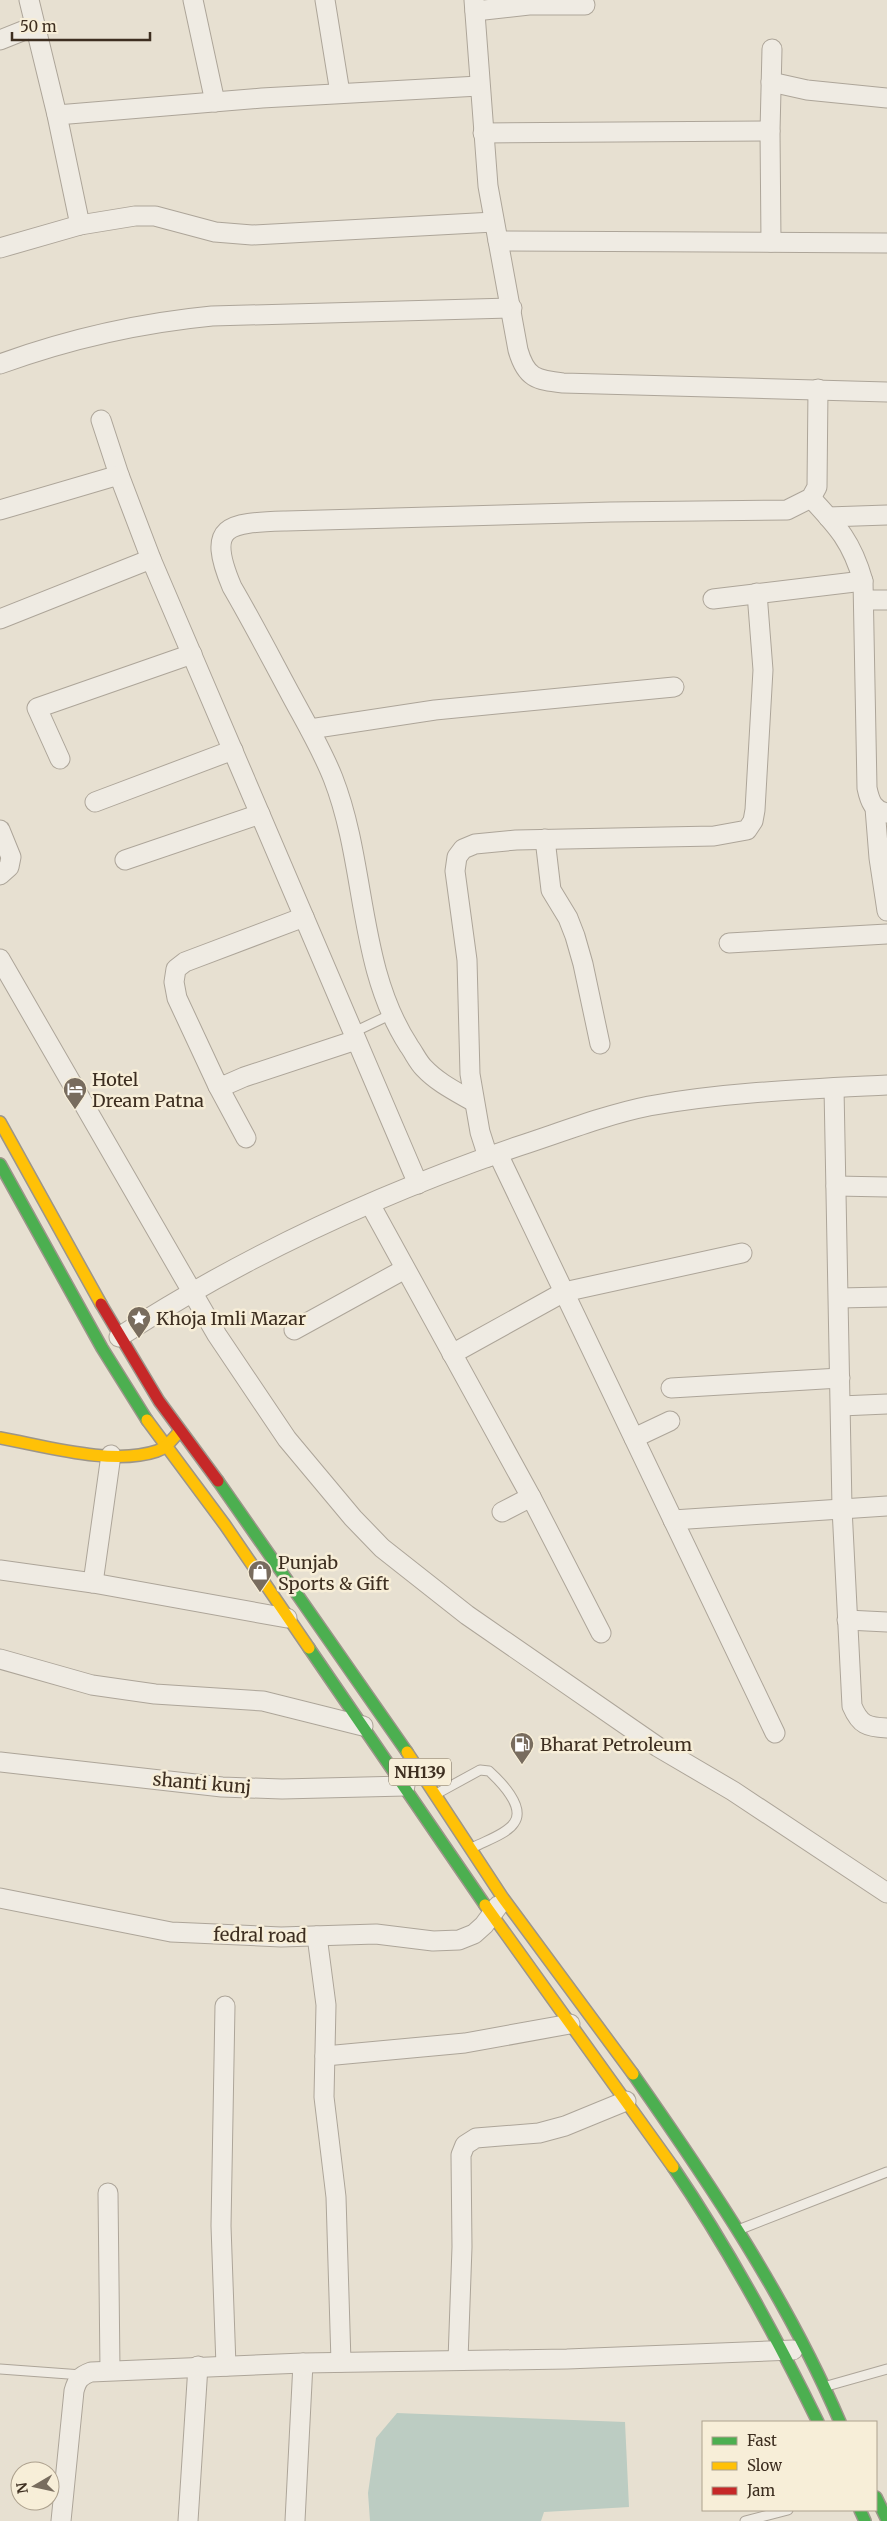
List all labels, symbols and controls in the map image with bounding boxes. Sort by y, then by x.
scale bar [12,10,150,42]
text: 50 m [20,17,57,36]
place label: Hotel Dream Patna [92,1068,204,1112]
hotel icon: Hotel Dream Patna [62,1076,88,1110]
place icon: Khoja Imli Mazar [126,1305,152,1339]
place label: Khoja Imli Mazar [156,1307,306,1330]
place label: Punjab Sports & Gift [278,1551,389,1595]
shop icon: Punjab Sports & Gift [247,1559,273,1593]
fuel station icon: Bharat Petroleum [509,1731,535,1765]
place label: Bharat Petroleum [540,1733,692,1756]
road number: NH139 [389,1758,451,1785]
street label: shanti kunj [152,1767,252,1799]
street label: fedral road [213,1923,307,1947]
legend [702,2421,877,2511]
text: Fast [747,2431,777,2450]
text: Slow [747,2456,782,2475]
north arrow [10,2461,60,2511]
text: N [12,2481,32,2495]
text: Jam [746,2481,775,2500]

